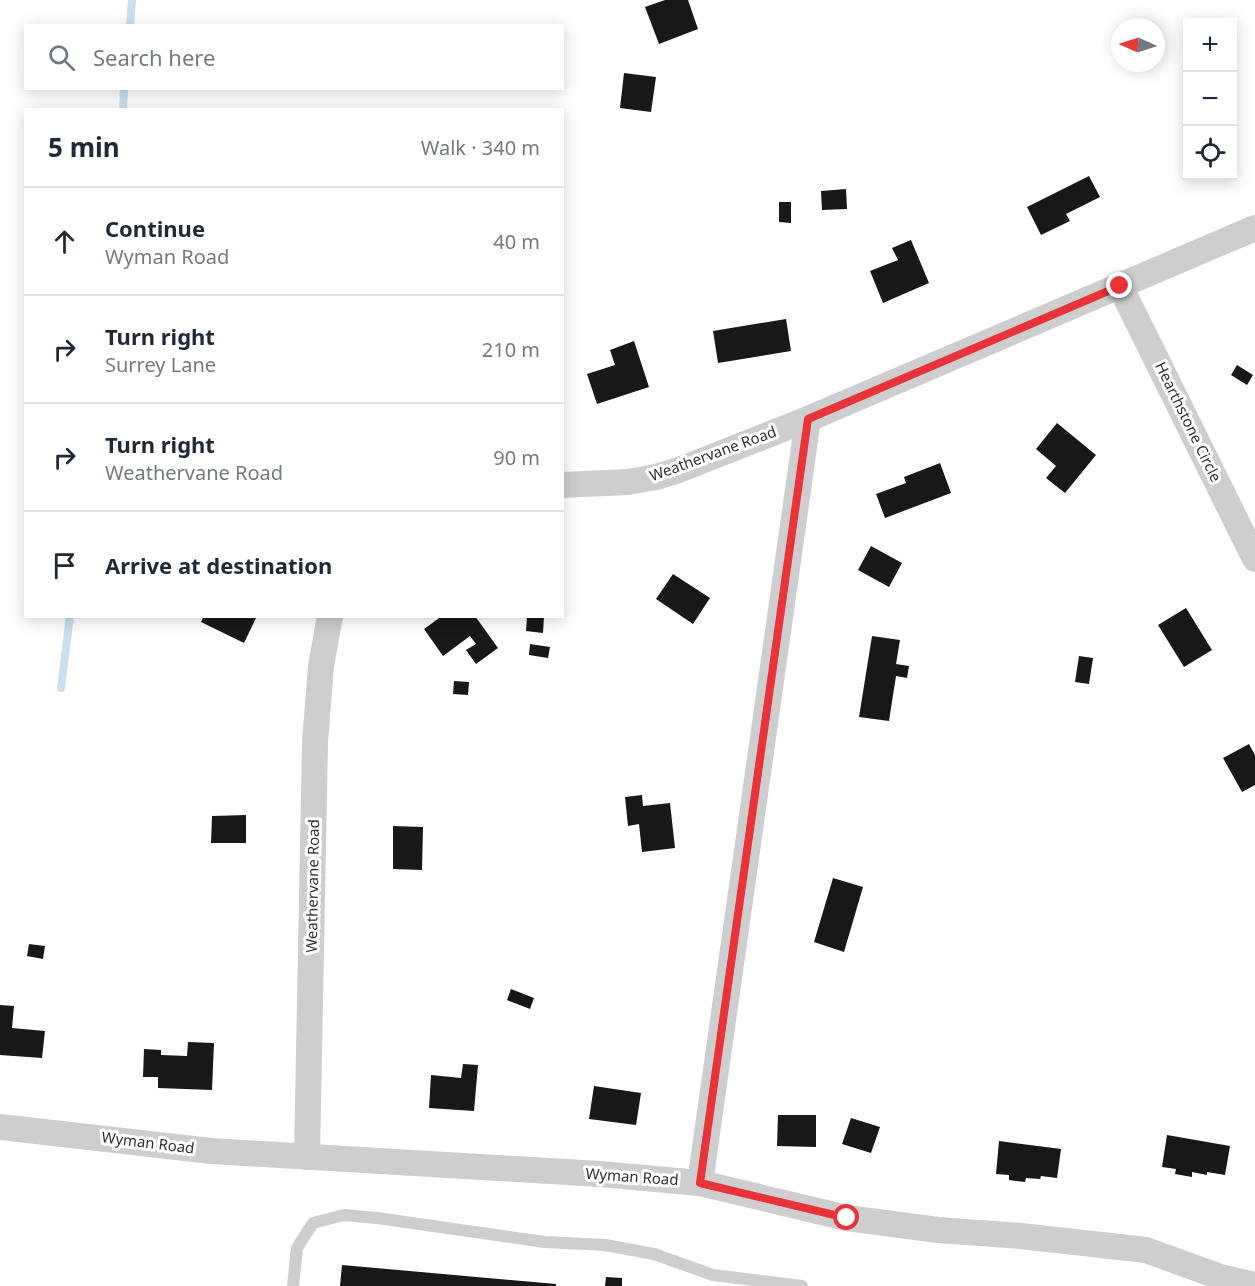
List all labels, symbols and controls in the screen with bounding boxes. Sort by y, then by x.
north arrow [1111,18,1165,72]
map controls [1183,18,1237,180]
button: + [1183,18,1237,72]
search box [24,24,564,90]
icon: search [45,41,78,74]
text: Search here [93,42,215,72]
button: − [1183,72,1237,126]
button: locate [1183,126,1237,180]
text: 5 min [48,129,120,165]
text: Walk · 340 m [421,134,540,161]
text: Continue [105,213,205,243]
icon: ahead [48,225,81,258]
text: 40 m [493,228,540,255]
text: Wyman Road [105,243,229,270]
route end [1106,272,1132,298]
text: Turn right [105,321,215,351]
icon: right [48,333,81,366]
text: 210 m [482,336,540,363]
text: Surrey Lane [105,351,216,378]
street label: Hearthstone Circle [1151,358,1227,485]
street label: Weathervane Road [646,421,779,485]
text: Turn right [105,429,215,459]
icon: right [48,441,81,474]
text: 90 m [493,444,540,471]
text: Weathervane Road [105,459,283,486]
icon: arrive [48,549,81,582]
text: Arrive at destination [105,550,332,580]
street label: Weathervane Road [301,819,323,953]
street label: Wyman Road [101,1126,196,1158]
street label: Wyman Road [585,1163,679,1189]
route start [833,1204,859,1230]

